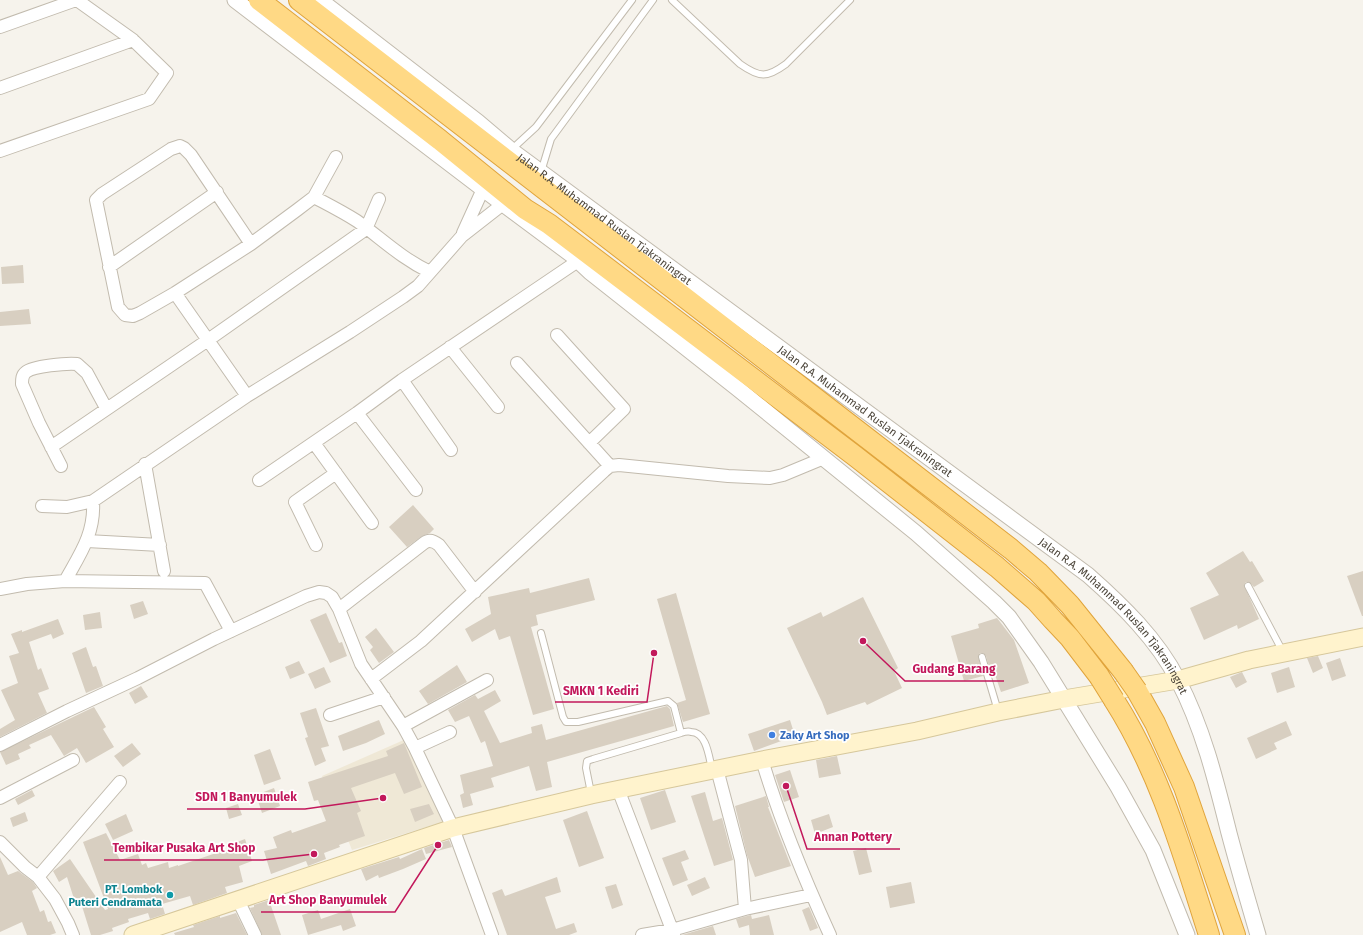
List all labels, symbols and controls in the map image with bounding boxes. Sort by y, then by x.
street label: Jalan R.A. Muhammad Ruslan Tjakraningrat [515,151,694,288]
street label: Jalan R.A. Muhammad Ruslan Tjakraningrat [775,343,955,480]
street label: Jalan R.A. Muhammad Ruslan Tjakraningrat [1036,535,1190,696]
callout: Gudang Barang [905,657,1004,681]
text: Gudang Barang [912,662,996,676]
callout: SMKN 1 Kediri [555,678,647,702]
text: SMKN 1 Kediri [563,684,639,698]
place label: Zaky Art Shop [780,729,850,742]
marker: Zaky Art Shop [767,730,777,740]
callout: SDN 1 Banyumulek [187,785,305,809]
text: SDN 1 Banyumulek [195,790,297,804]
callout: Annan Pottery [807,825,900,849]
text: Annan Pottery [813,830,893,844]
callout: Tembikar Pusaka Art Shop [104,836,263,860]
text: Tembikar Pusaka Art Shop [112,841,256,855]
place label: PT. Lombok Puteri Cendramata [69,883,163,909]
callout: Art Shop Banyumulek [261,888,395,912]
marker: PT. Lombok Puteri Cendramata [165,890,175,900]
text: Art Shop Banyumulek [268,893,387,907]

